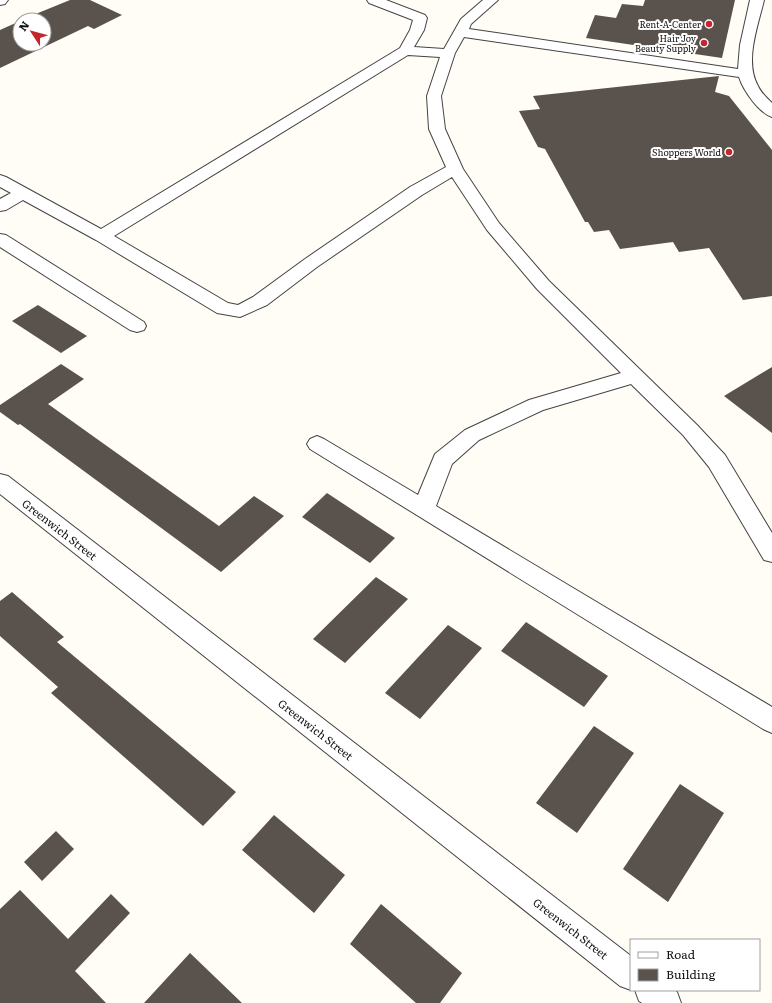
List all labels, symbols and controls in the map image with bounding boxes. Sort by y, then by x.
north arrow [12,12,52,52]
text: N [14,17,32,34]
place label: Rent-A-Center [639,17,702,31]
marker: Rent-A-Center [704,19,714,29]
place label: Hair Joy Beauty Supply [635,31,697,55]
marker: Hair Joy Beauty Supply [699,38,709,48]
place label: Shoppers World [652,145,721,159]
marker: Shoppers World [724,147,734,157]
street label: Greenwich Street [19,495,101,564]
street label: Greenwich Street [275,695,357,764]
street label: Greenwich Street [530,894,612,963]
legend [630,939,760,991]
text: Road [666,945,696,963]
text: Building [666,965,716,983]

